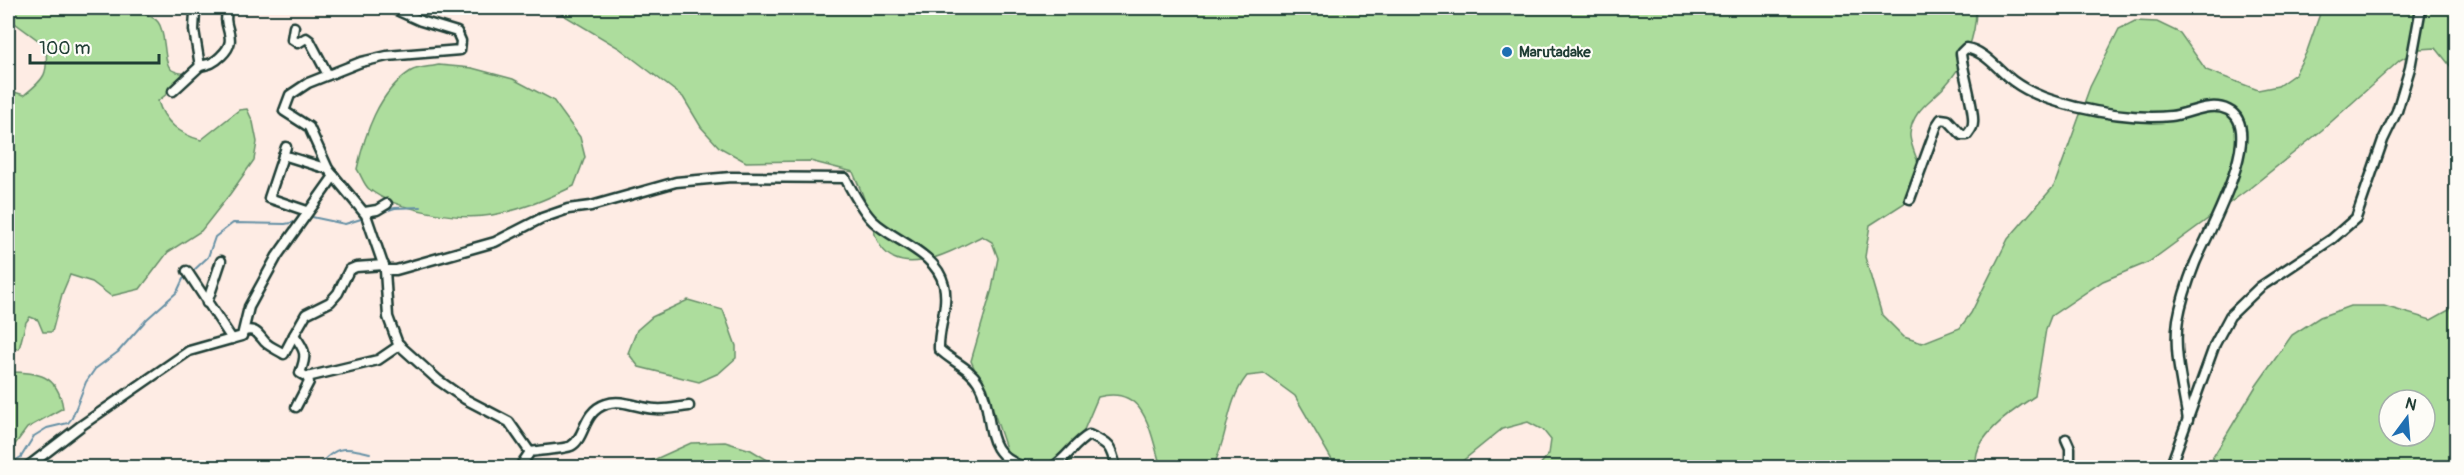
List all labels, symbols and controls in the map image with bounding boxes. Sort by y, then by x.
scale bar [30,27,159,65]
text: 100 m [39,37,91,60]
place label: Marutadake [1519,43,1591,62]
marker: Marutadake [1500,45,1514,59]
north arrow [2377,388,2437,448]
text: N [2403,393,2419,416]

